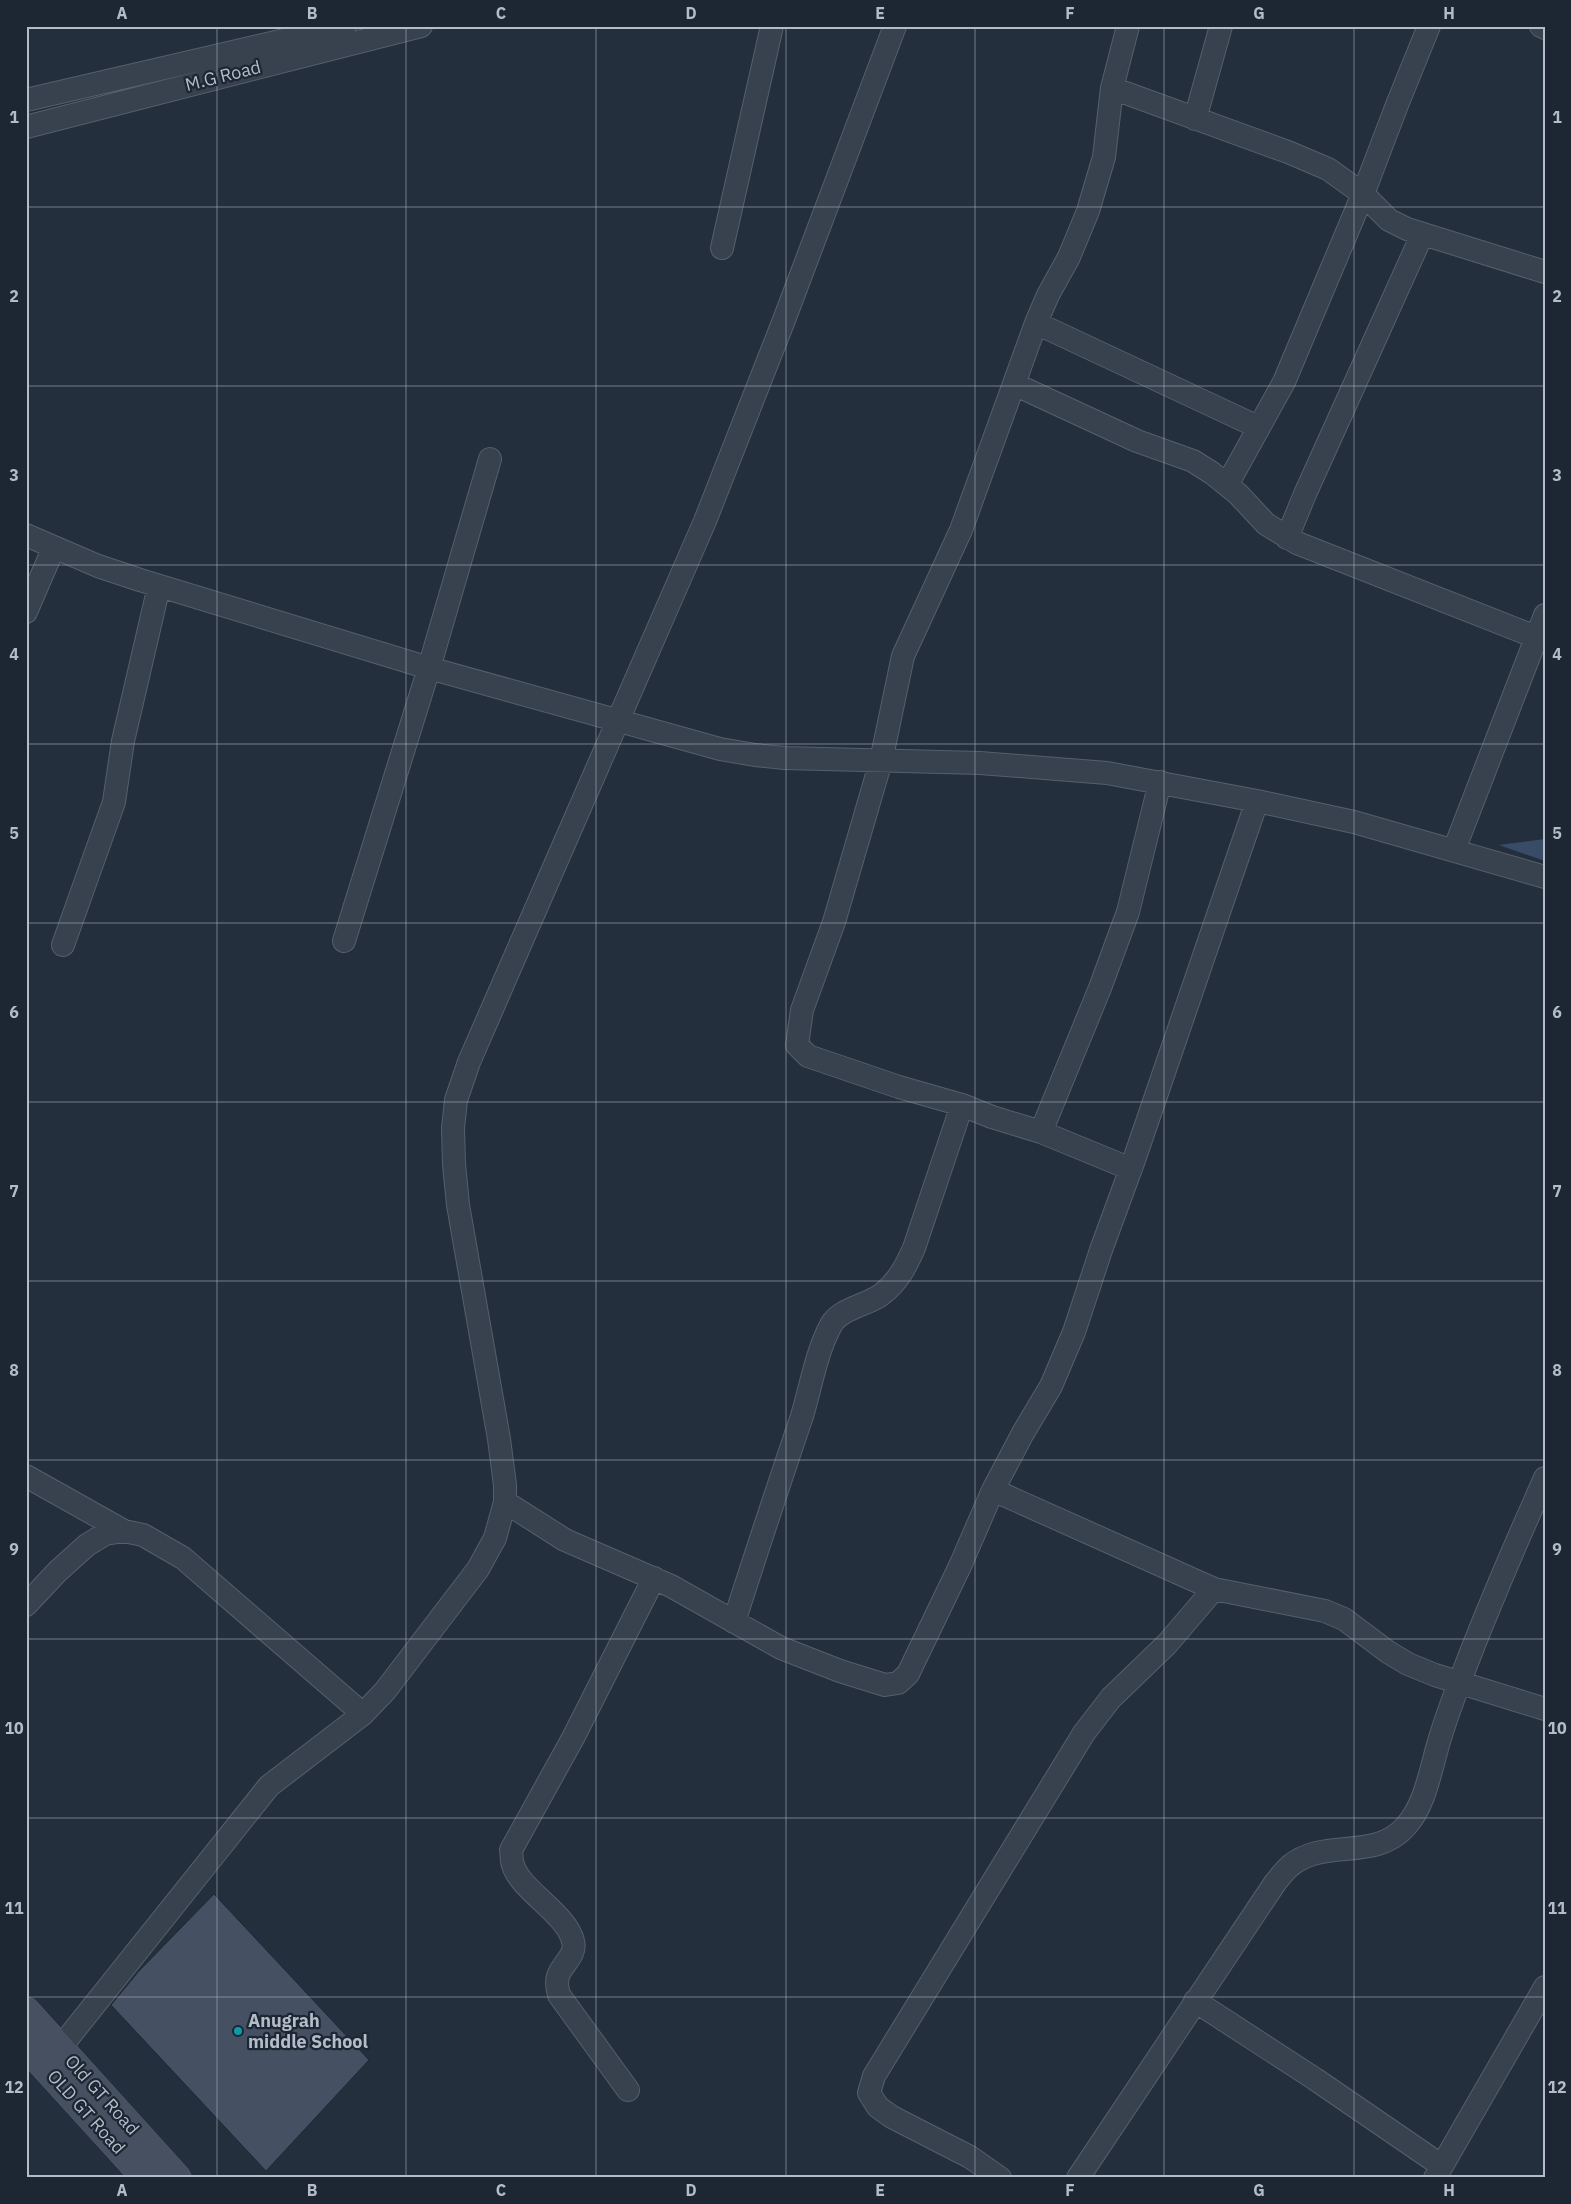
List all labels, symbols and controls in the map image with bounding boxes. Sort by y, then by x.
text: A [117,3,128,23]
text: B [307,3,318,23]
text: C [496,3,506,23]
text: D [685,3,697,23]
text: E [875,3,885,23]
text: F [1065,3,1075,23]
text: G [1253,3,1265,23]
text: H [1443,3,1455,23]
street label: M.G Road [183,55,263,96]
text: 1 [9,107,19,127]
text: 1 [1552,107,1562,127]
text: 2 [9,286,19,306]
text: 2 [1552,286,1562,306]
text: 3 [9,465,19,485]
text: 3 [1552,465,1562,485]
text: 4 [9,644,19,664]
text: 4 [1552,644,1562,664]
text: 5 [9,823,19,843]
text: 5 [1552,823,1562,843]
text: 6 [9,1002,19,1022]
text: 6 [1552,1002,1562,1022]
text: 7 [9,1181,19,1201]
text: 7 [1552,1181,1562,1201]
text: 8 [9,1360,19,1380]
text: 8 [1552,1360,1562,1380]
text: 9 [9,1539,19,1559]
text: 9 [1552,1539,1562,1559]
text: 10 [4,1718,24,1738]
text: 10 [1547,1718,1567,1738]
text: 11 [4,1898,24,1918]
text: 11 [1547,1898,1567,1918]
place label: Anugrah middle School [248,2009,369,2053]
marker: Anugrah middle School [232,2025,244,2037]
street label: Old GT Road [60,2050,144,2140]
street label: OLD GT Road [42,2065,130,2159]
text: 12 [4,2077,24,2097]
text: 12 [1547,2077,1567,2097]
text: A [117,2180,128,2200]
text: B [307,2180,318,2200]
text: C [496,2180,506,2200]
text: D [685,2180,697,2200]
text: E [875,2180,885,2200]
text: F [1065,2180,1075,2200]
text: G [1253,2180,1265,2200]
text: H [1443,2180,1455,2200]

